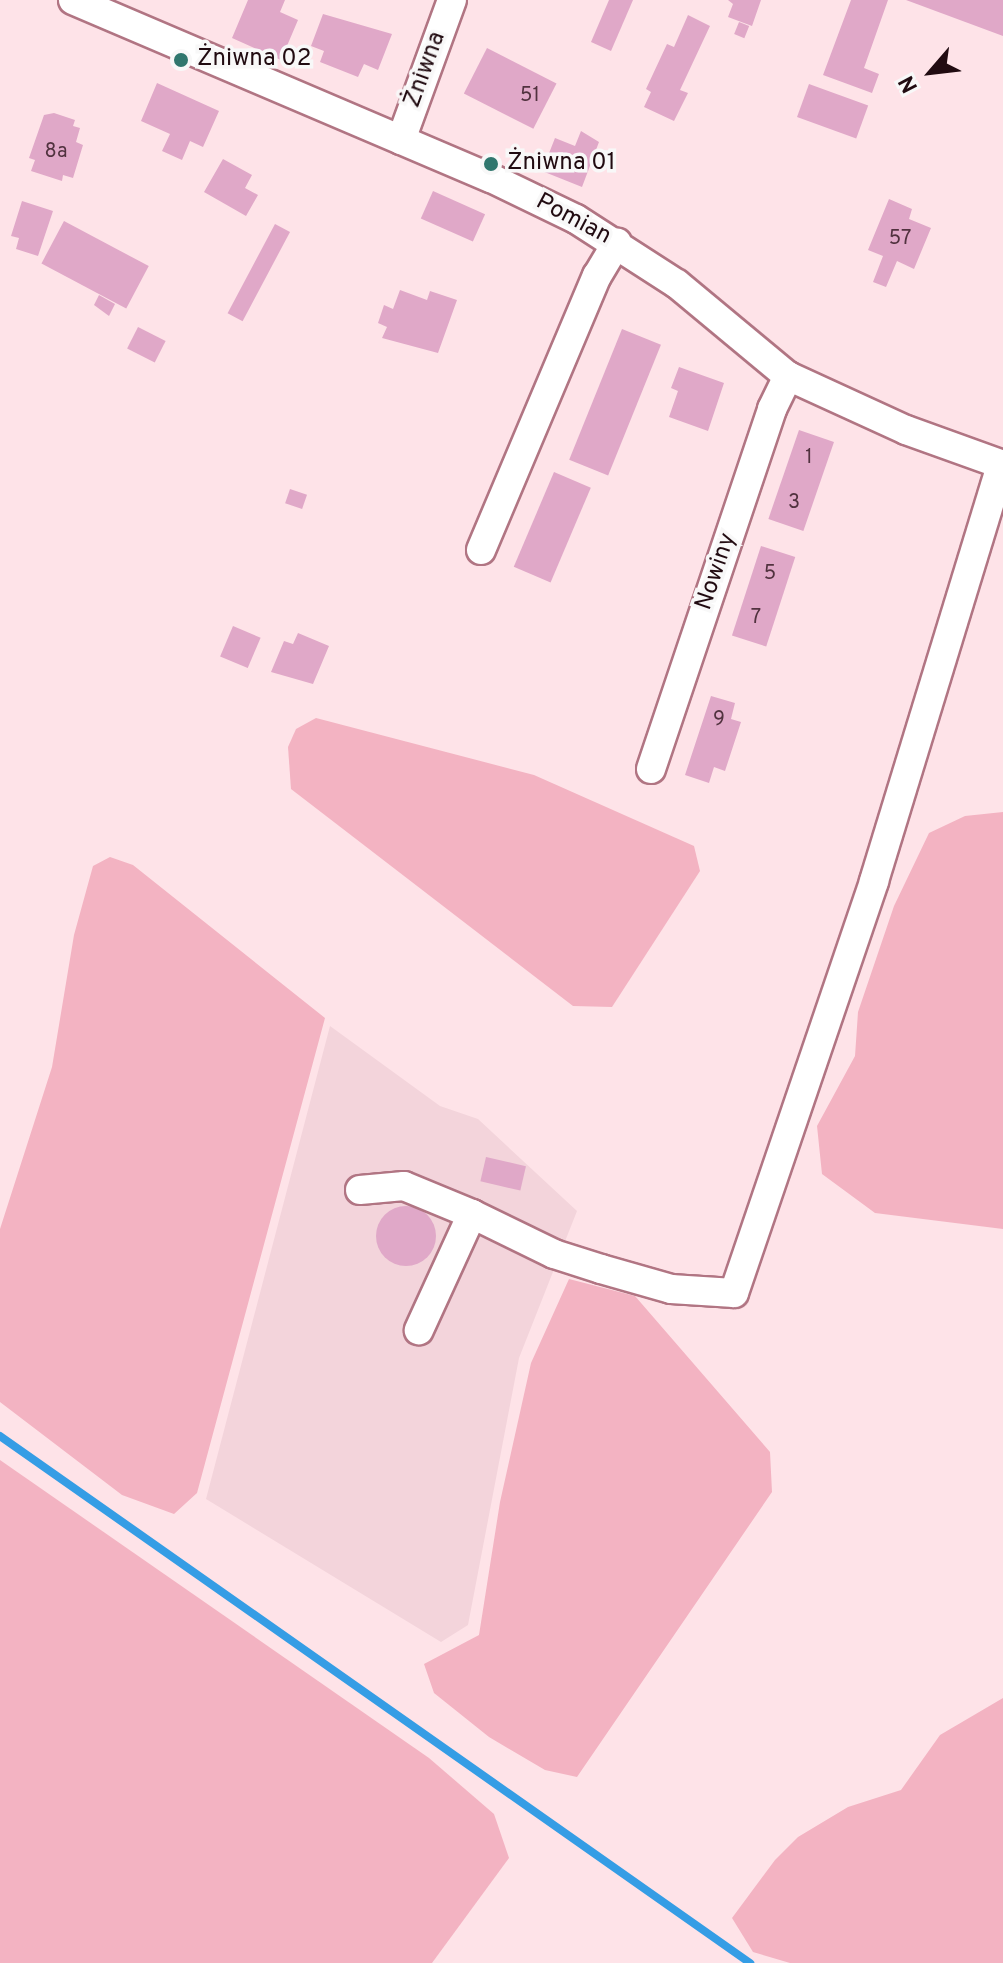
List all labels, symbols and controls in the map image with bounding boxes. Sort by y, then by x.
street label: Żniwna [399,28,453,112]
north arrow [891,32,971,112]
place label: Żniwna 02 [197,46,311,74]
marker: Żniwna 02 [172,51,190,69]
text: N [894,70,925,97]
house number: 51 [520,84,540,108]
house number: 8a [45,140,67,164]
place label: Żniwna 01 [507,150,616,178]
marker: Żniwna 01 [482,155,500,173]
street label: Pomian [530,188,616,252]
house number: 57 [889,227,911,251]
house number: 1 [805,446,813,470]
house number: 3 [788,491,800,515]
street label: Nowiny [690,530,744,614]
house number: 5 [764,562,776,586]
house number: 7 [751,606,761,630]
house number: 9 [713,708,725,732]

